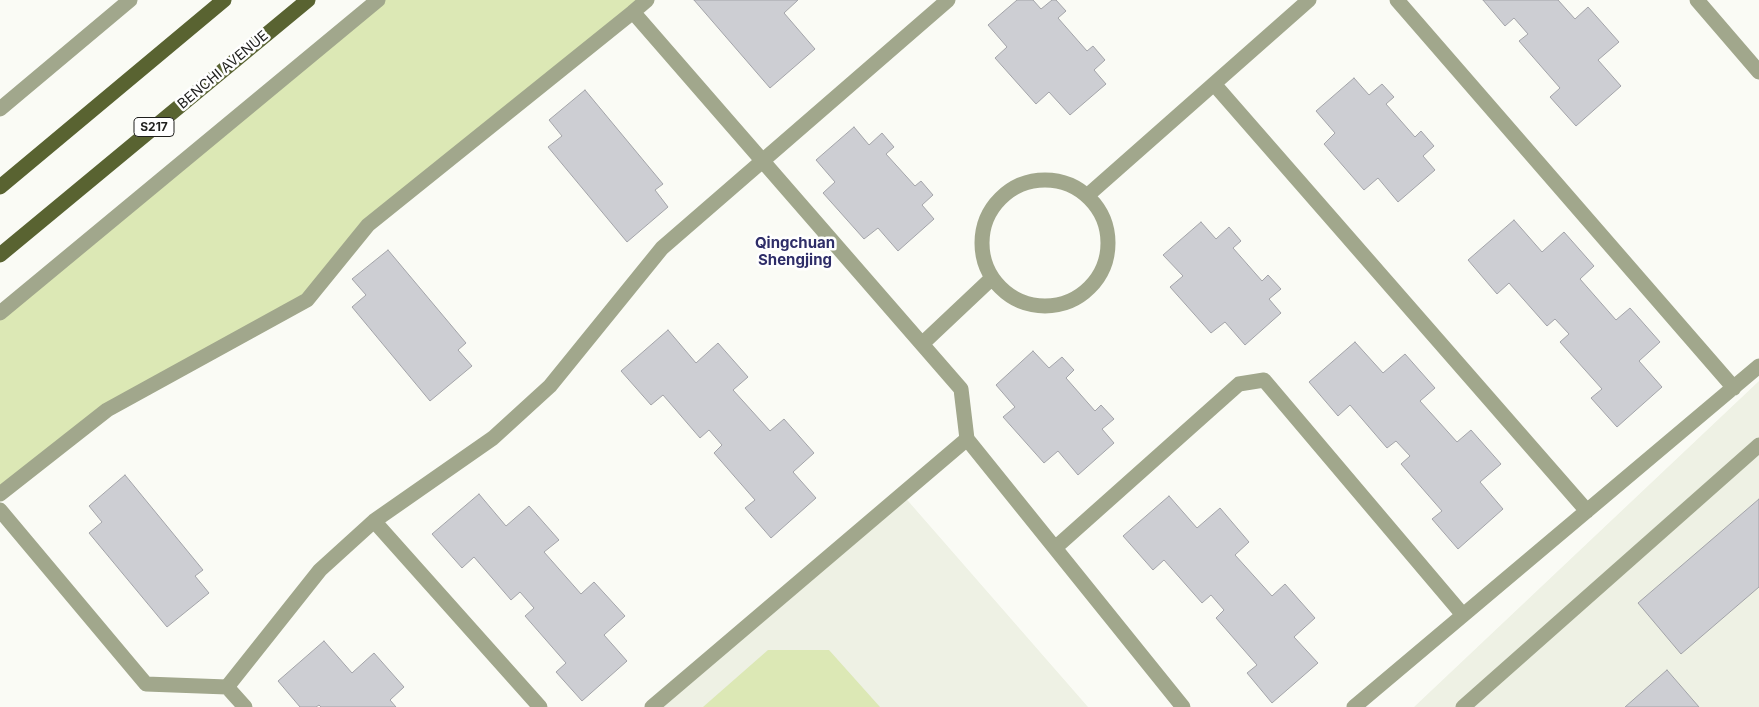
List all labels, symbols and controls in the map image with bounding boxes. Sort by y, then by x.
street label: BENCHI AVENUE [174,27,272,113]
road number: S217 [134,118,174,136]
district label: Qingchuan Shengjing [755,234,835,269]

